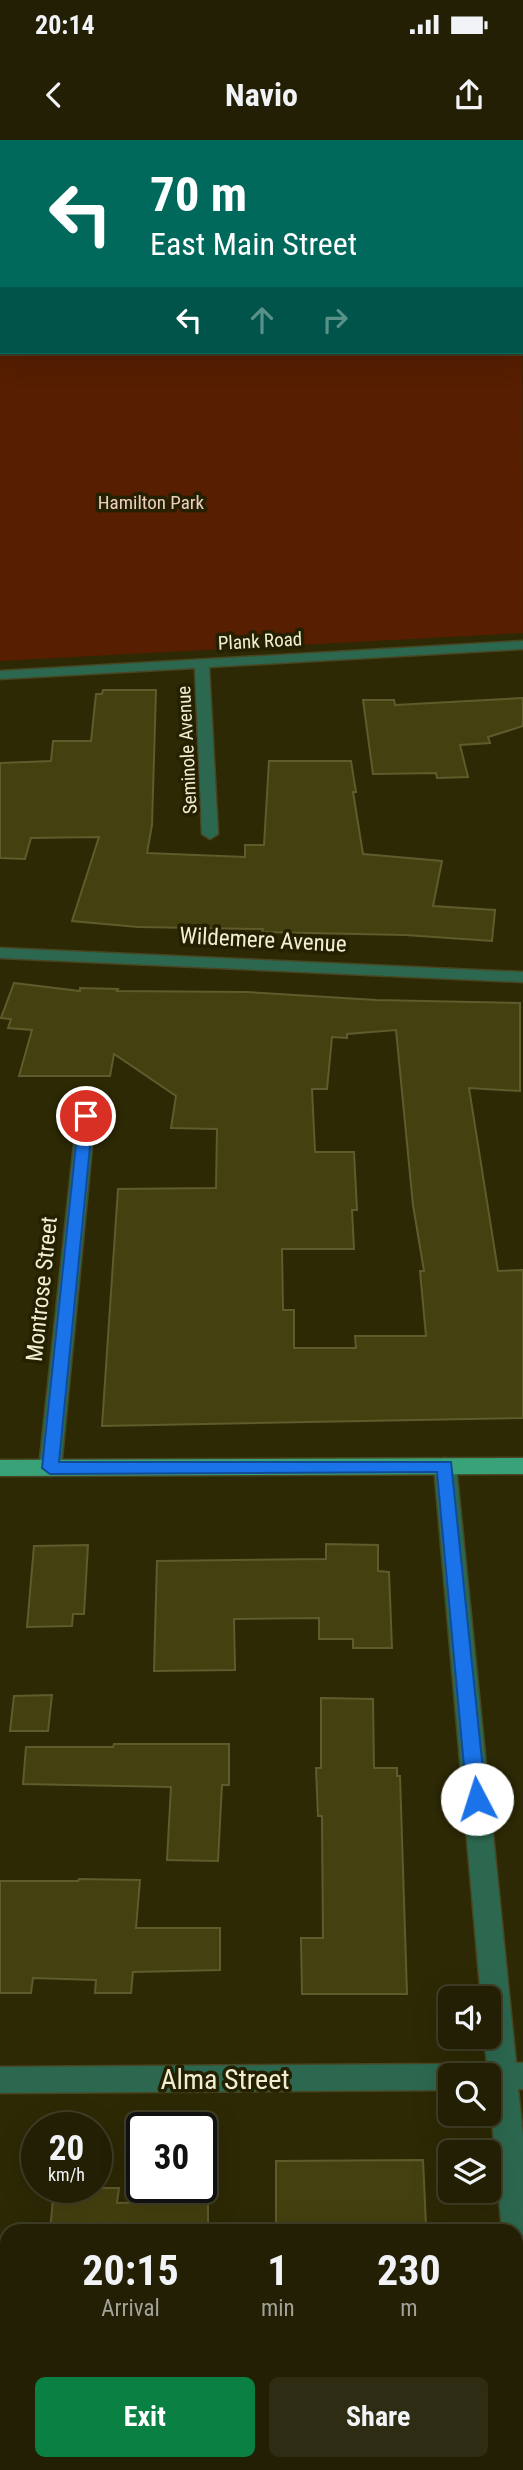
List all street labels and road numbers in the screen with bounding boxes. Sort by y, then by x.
street label: Plank Road [217,627,303,655]
street label: Seminole Avenue [172,685,202,815]
street label: Wildemere Avenue [179,922,347,958]
street label: Montrose Street [21,1215,63,1363]
street label: Alma Street [160,2063,290,2096]

